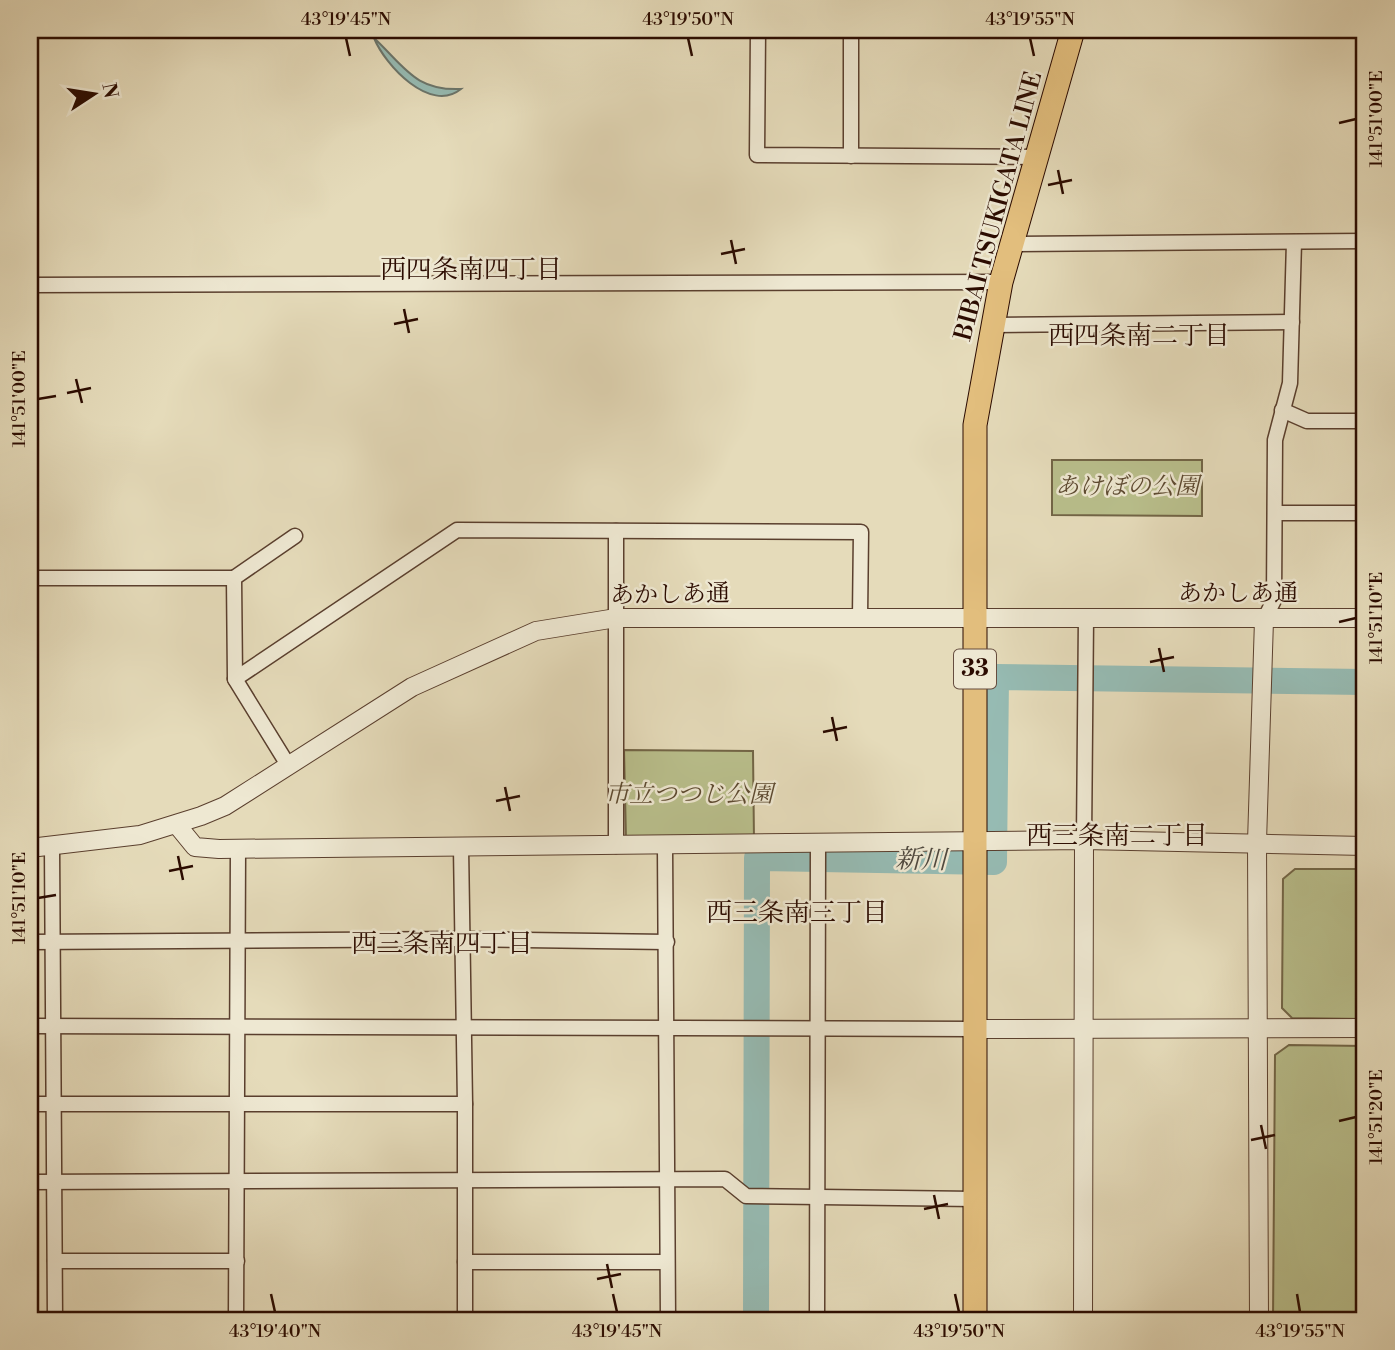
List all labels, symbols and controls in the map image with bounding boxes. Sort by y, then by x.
text: 43°19'45"N [301,8,392,31]
text: 43°19'50"N [642,8,734,31]
text: 43°19'55"N [985,8,1075,31]
north arrow [60,60,130,130]
street label: BIBAI TSUKIGATA LINE [948,68,1049,345]
text: 141°51'00"E [1365,70,1388,168]
text: N [96,81,123,101]
district label: 西四条南四丁目 [380,254,562,286]
district label: 西四条南二丁目 [1048,320,1230,352]
text: 141°51'00"E [8,350,31,448]
park label: あけぼの公園 [1055,472,1203,502]
text: 141°51'10"E [1365,572,1388,664]
street label: あかしあ通 [610,579,730,611]
street label: あかしあ通 [1178,579,1298,609]
road number: 33 [954,650,996,688]
park label: 市立つつじ公園 [605,780,777,810]
district label: 西三条南二丁目 [1026,820,1208,852]
water label: 新川 [895,844,950,877]
text: 141°51'10"E [8,852,31,944]
district label: 西三条南三丁目 [706,897,888,929]
district label: 西三条南四丁目 [351,928,533,960]
text: 141°51'20"E [1365,1069,1388,1165]
text: 43°19'40"N [229,1320,322,1343]
text: 43°19'45"N [572,1320,663,1343]
text: 43°19'50"N [913,1320,1005,1343]
text: 43°19'55"N [1255,1320,1345,1343]

